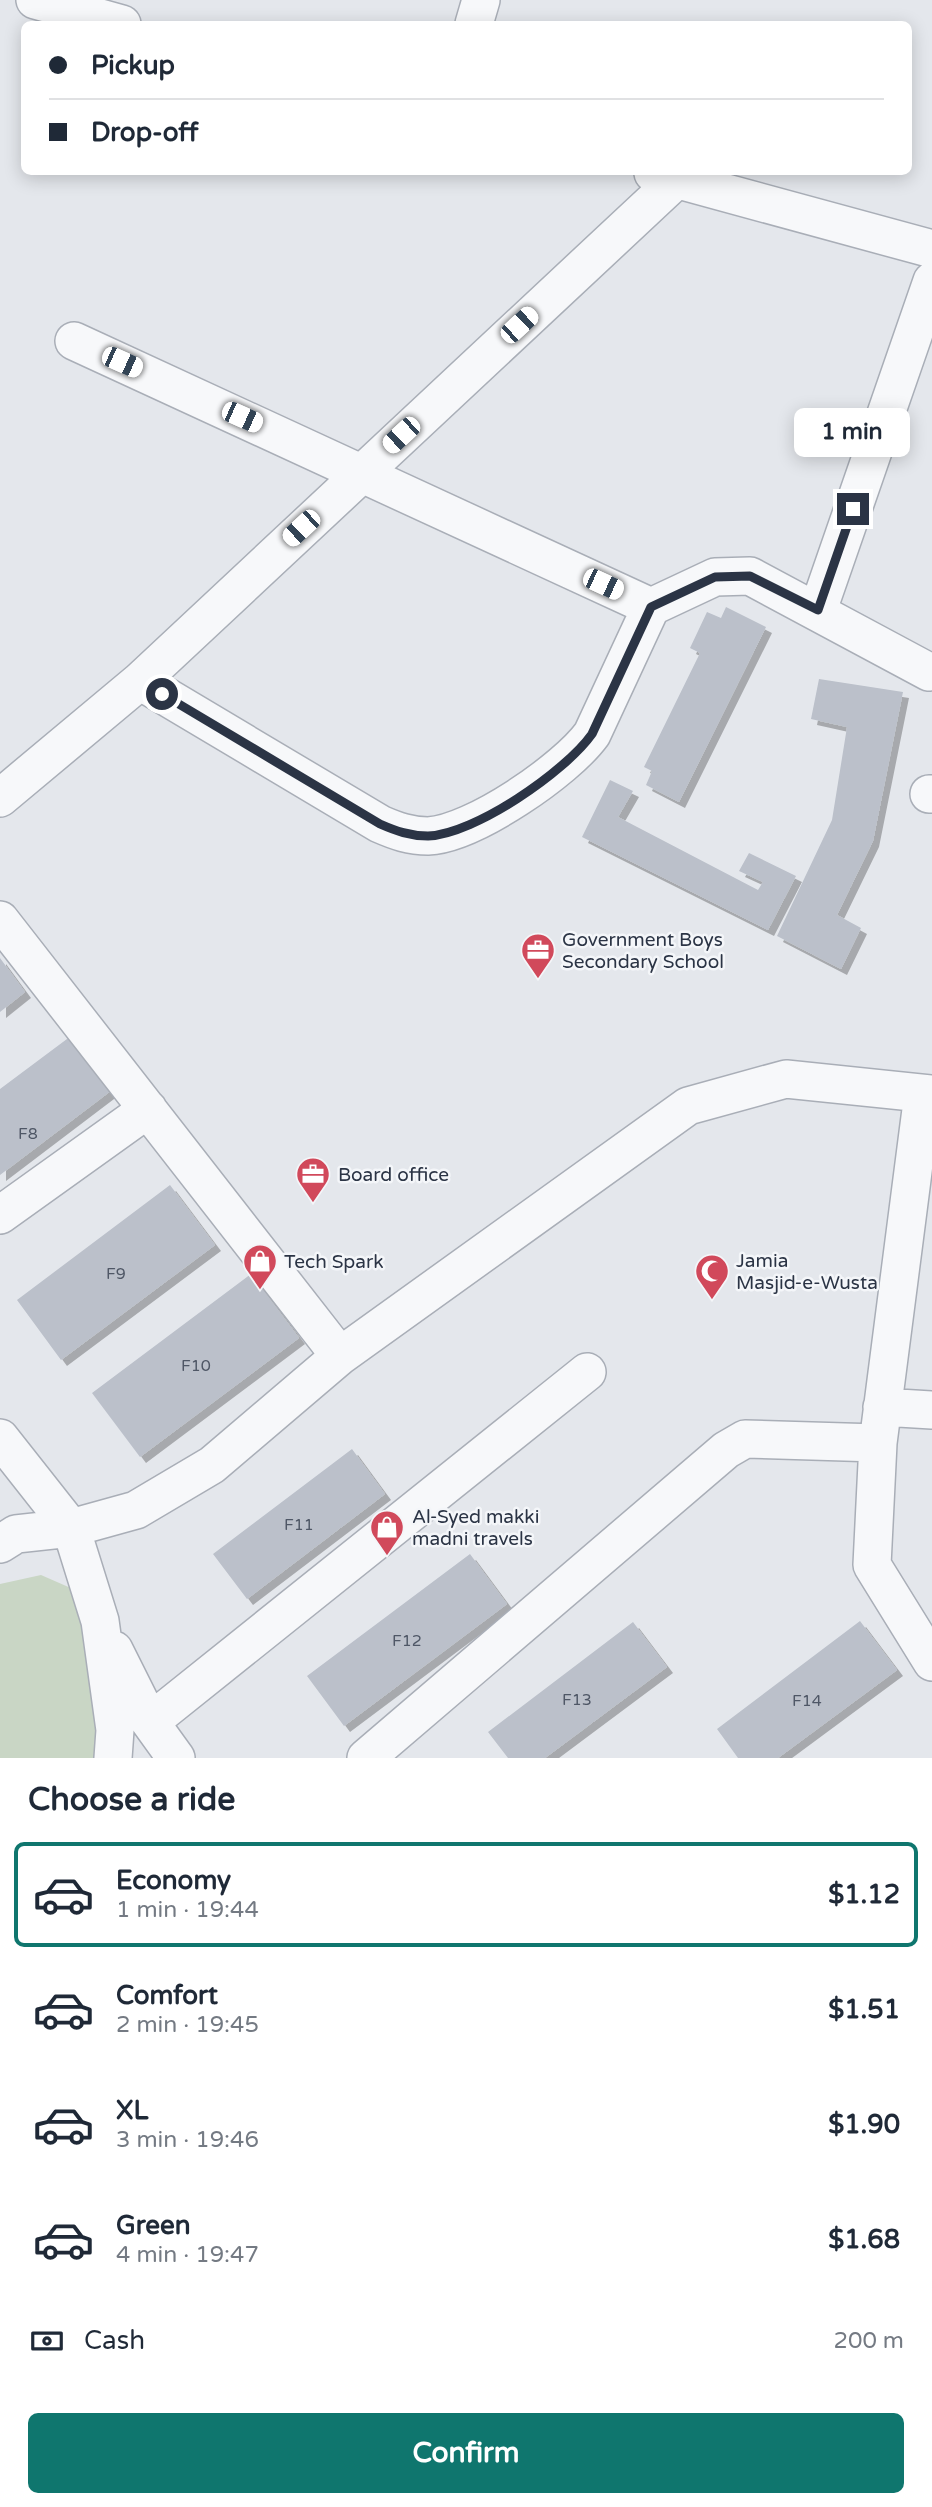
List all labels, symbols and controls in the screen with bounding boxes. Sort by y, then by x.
text: Pickup [91,50,175,81]
text: Drop-off [91,117,198,148]
car [497,303,542,347]
car [99,344,146,380]
car [219,399,266,435]
callout: 1 min [795,407,911,456]
car [379,413,424,457]
text: 1 min [821,418,883,446]
route end [837,493,869,525]
car [279,506,324,550]
car [580,566,627,602]
route start [146,678,178,710]
place label: Government Boys Secondary School [562,929,724,973]
office icon: Government Boys Secondary School [519,931,557,980]
house number: F8 [18,1124,38,1144]
office icon: Board office [294,1155,332,1204]
place label: Board office [338,1164,449,1186]
shop icon: Tech Spark [241,1242,279,1291]
place label: Jamia Masjid-e-Wusta [736,1250,878,1294]
place label: Tech Spark [284,1251,384,1273]
mosque icon: Jamia Masjid-e-Wusta [693,1252,731,1301]
house number: F9 [106,1264,126,1284]
house number: F10 [181,1356,211,1376]
place label: Al-Syed makki madni travels [412,1506,539,1550]
shop icon: Al-Syed makki madni travels [368,1508,406,1557]
house number: F11 [284,1515,314,1535]
house number: F12 [392,1631,422,1651]
house number: F13 [562,1690,592,1710]
house number: F14 [792,1691,822,1711]
text: Choose a ride [28,1781,235,1819]
icon: car [32,1863,95,1926]
text: Economy [116,1865,231,1896]
text: $1.12 [828,1879,900,1910]
text: 1 min · 19:44 [116,1896,259,1924]
icon: car [32,1978,95,2041]
text: Comfort [116,1980,218,2011]
text: $1.51 [828,1994,900,2025]
text: 2 min · 19:45 [116,2011,259,2039]
icon: car [32,2093,95,2156]
text: XL [116,2095,148,2126]
text: $1.90 [828,2109,900,2140]
text: 3 min · 19:46 [116,2126,259,2154]
icon: car [32,2208,95,2271]
text: Green [116,2210,191,2241]
text: $1.68 [828,2224,900,2255]
text: 4 min · 19:47 [116,2241,259,2269]
icon: cash [28,2322,66,2360]
text: Cash [84,2325,145,2356]
text: 200 m [834,2327,904,2355]
button: Confirm [28,2413,904,2493]

